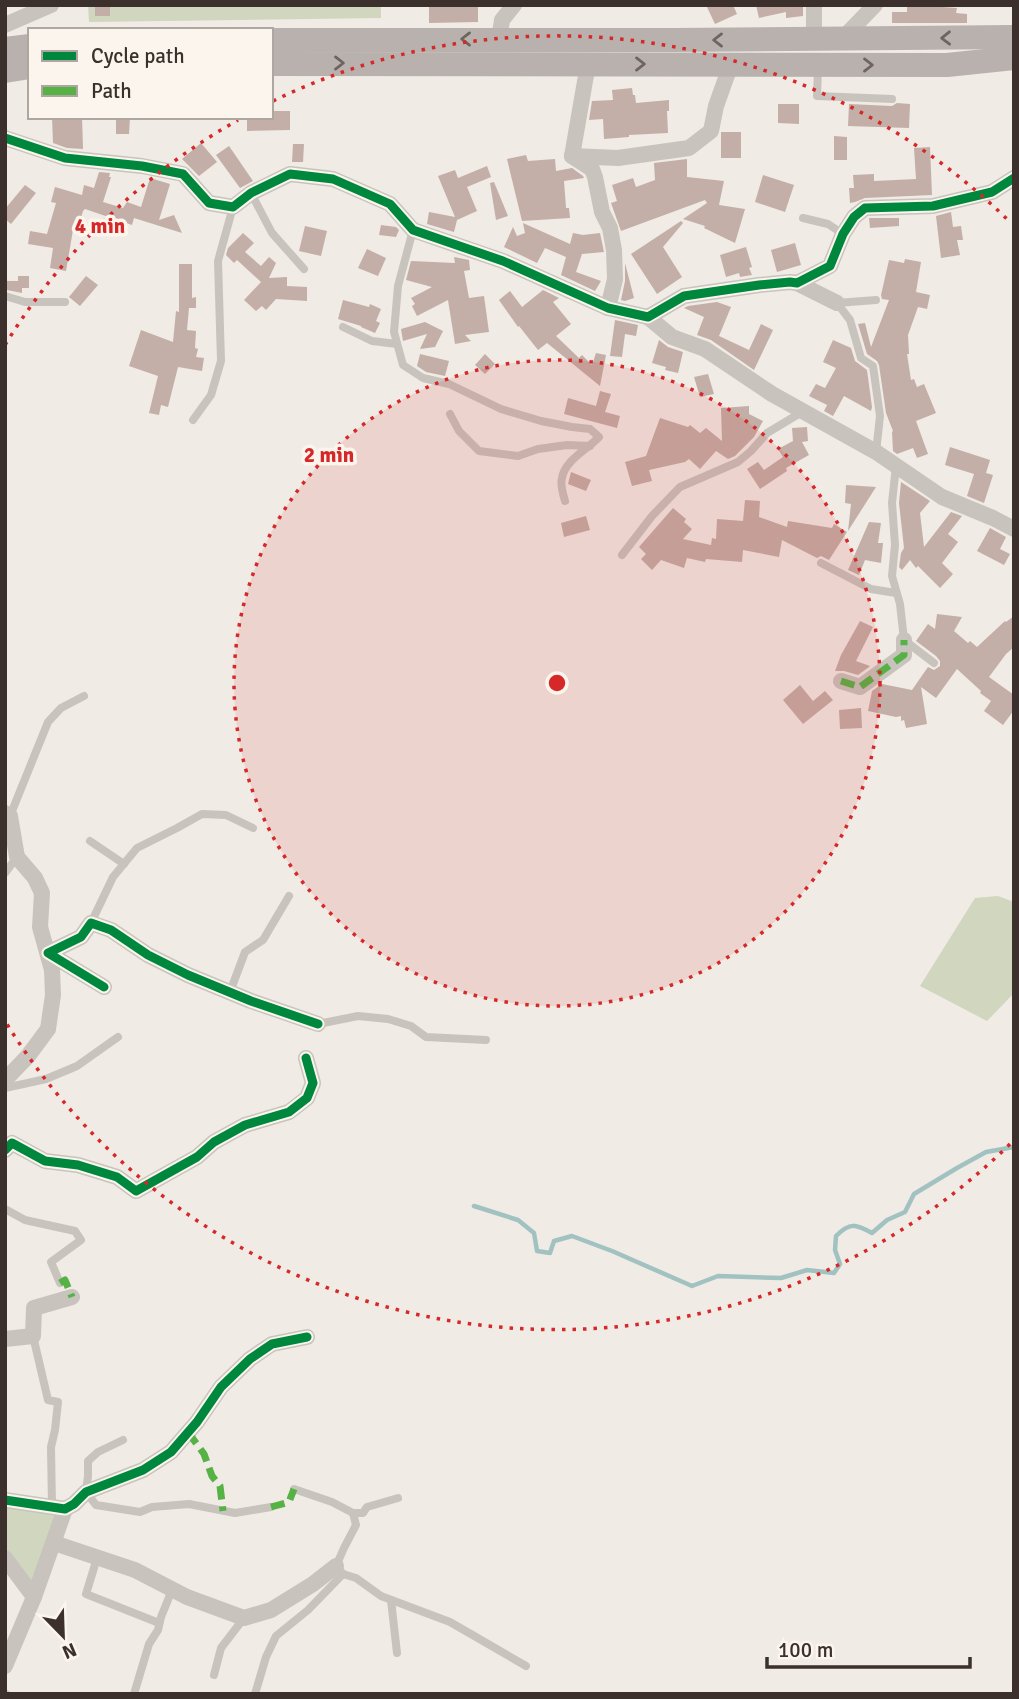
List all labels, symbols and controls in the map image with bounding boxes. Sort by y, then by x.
legend [28,28,273,119]
one-way arrow [940,30,950,46]
one-way arrow [460,32,471,47]
one-way arrow [712,32,723,48]
text: Cycle path [91,43,185,69]
one-way arrow [335,55,345,71]
one-way arrow [636,56,646,72]
one-way arrow [863,57,874,73]
text: Path [91,78,132,104]
text: 4 min [75,213,125,239]
text: 2 min [304,442,354,468]
centre of rings [545,671,569,695]
north arrow [28,1601,98,1671]
scale bar [767,1626,970,1670]
text: N [58,1637,80,1664]
text: 100 m [778,1637,833,1663]

